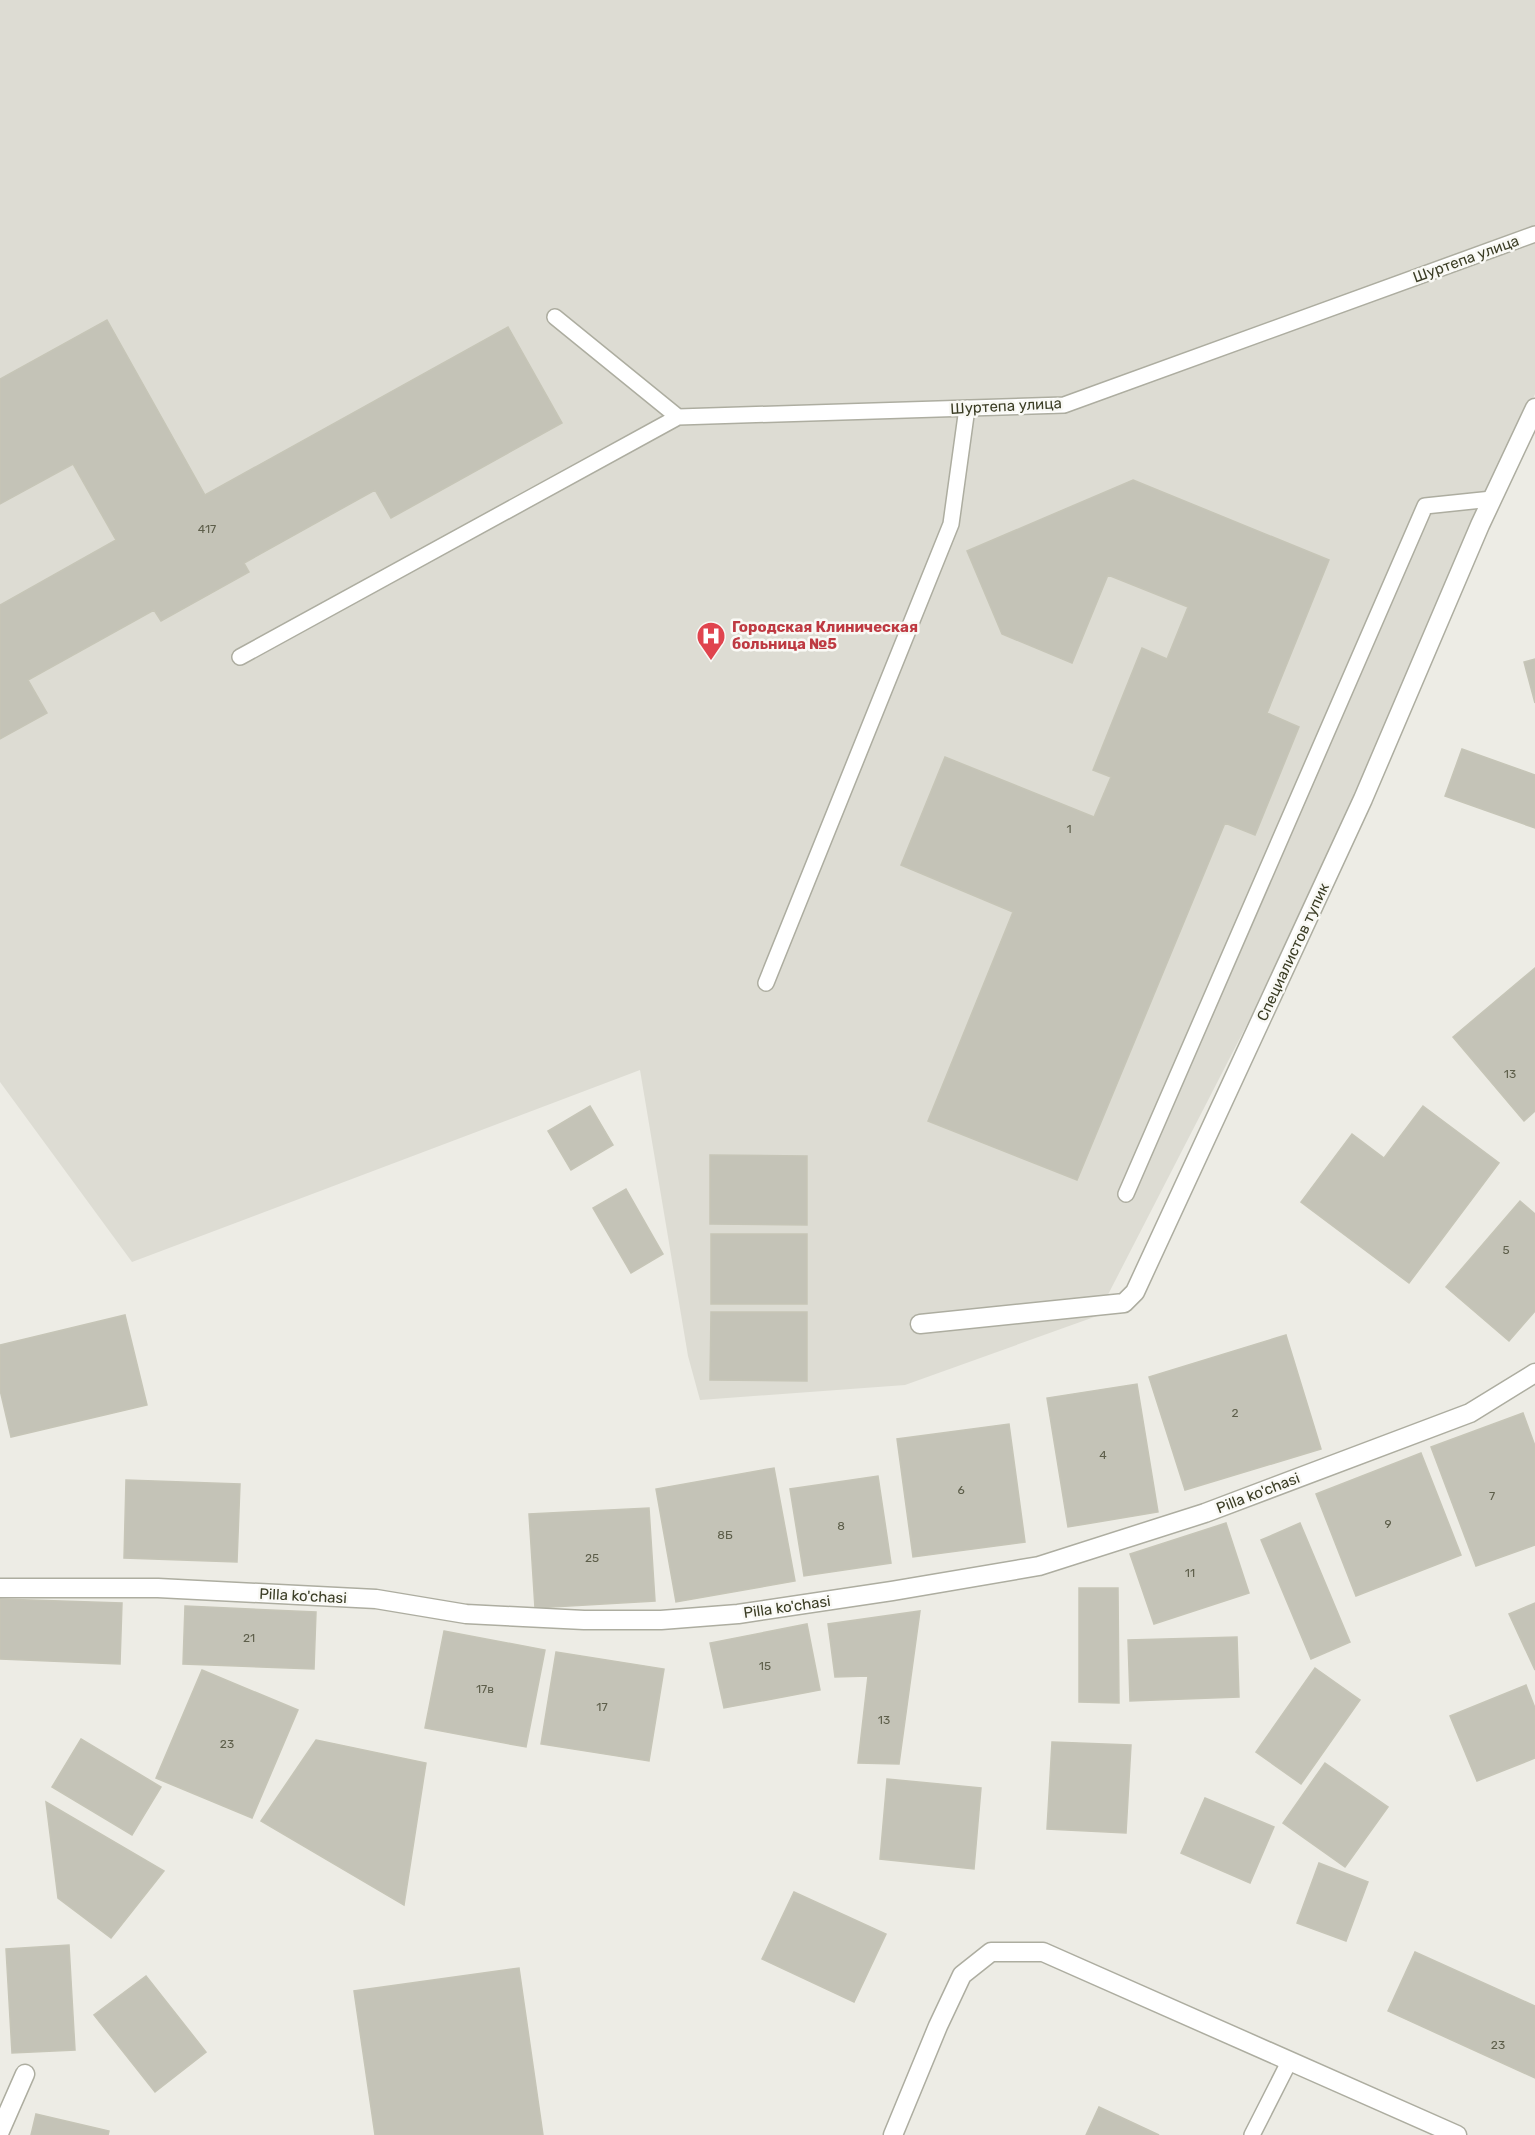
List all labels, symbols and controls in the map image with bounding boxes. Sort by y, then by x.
street label: Шуртепа улица [1410,231,1522,287]
street label: Шуртепа улица [950,394,1062,418]
house number: 417 [198,522,216,536]
place label: Городская Клиническая больница №5 [732,618,918,653]
hospital icon: Городская Клиническая больница №5 [695,620,727,662]
house number: 1 [1066,822,1072,836]
street label: Специалистов тупик [1253,880,1333,1024]
house number: 13 [1504,1067,1516,1081]
house number: 5 [1502,1243,1510,1257]
house number: 2 [1231,1406,1239,1420]
house number: 4 [1099,1448,1107,1462]
street label: Pilla ko'chasi [1214,1469,1302,1517]
house number: 6 [957,1483,965,1497]
house number: 7 [1489,1489,1495,1503]
house number: 9 [1384,1517,1392,1531]
house number: 8 [837,1519,845,1533]
house number: 8Б [717,1528,733,1542]
house number: 25 [585,1551,599,1565]
house number: 11 [1185,1566,1195,1580]
street label: Pilla ko'chasi [259,1585,347,1607]
street label: Pilla ko'chasi [742,1592,832,1622]
house number: 21 [243,1631,255,1645]
house number: 15 [759,1659,771,1673]
house number: 17в [476,1682,494,1696]
house number: 17 [596,1700,608,1714]
house number: 13 [878,1713,890,1727]
house number: 23 [220,1737,234,1751]
house number: 23 [1491,2038,1505,2052]

